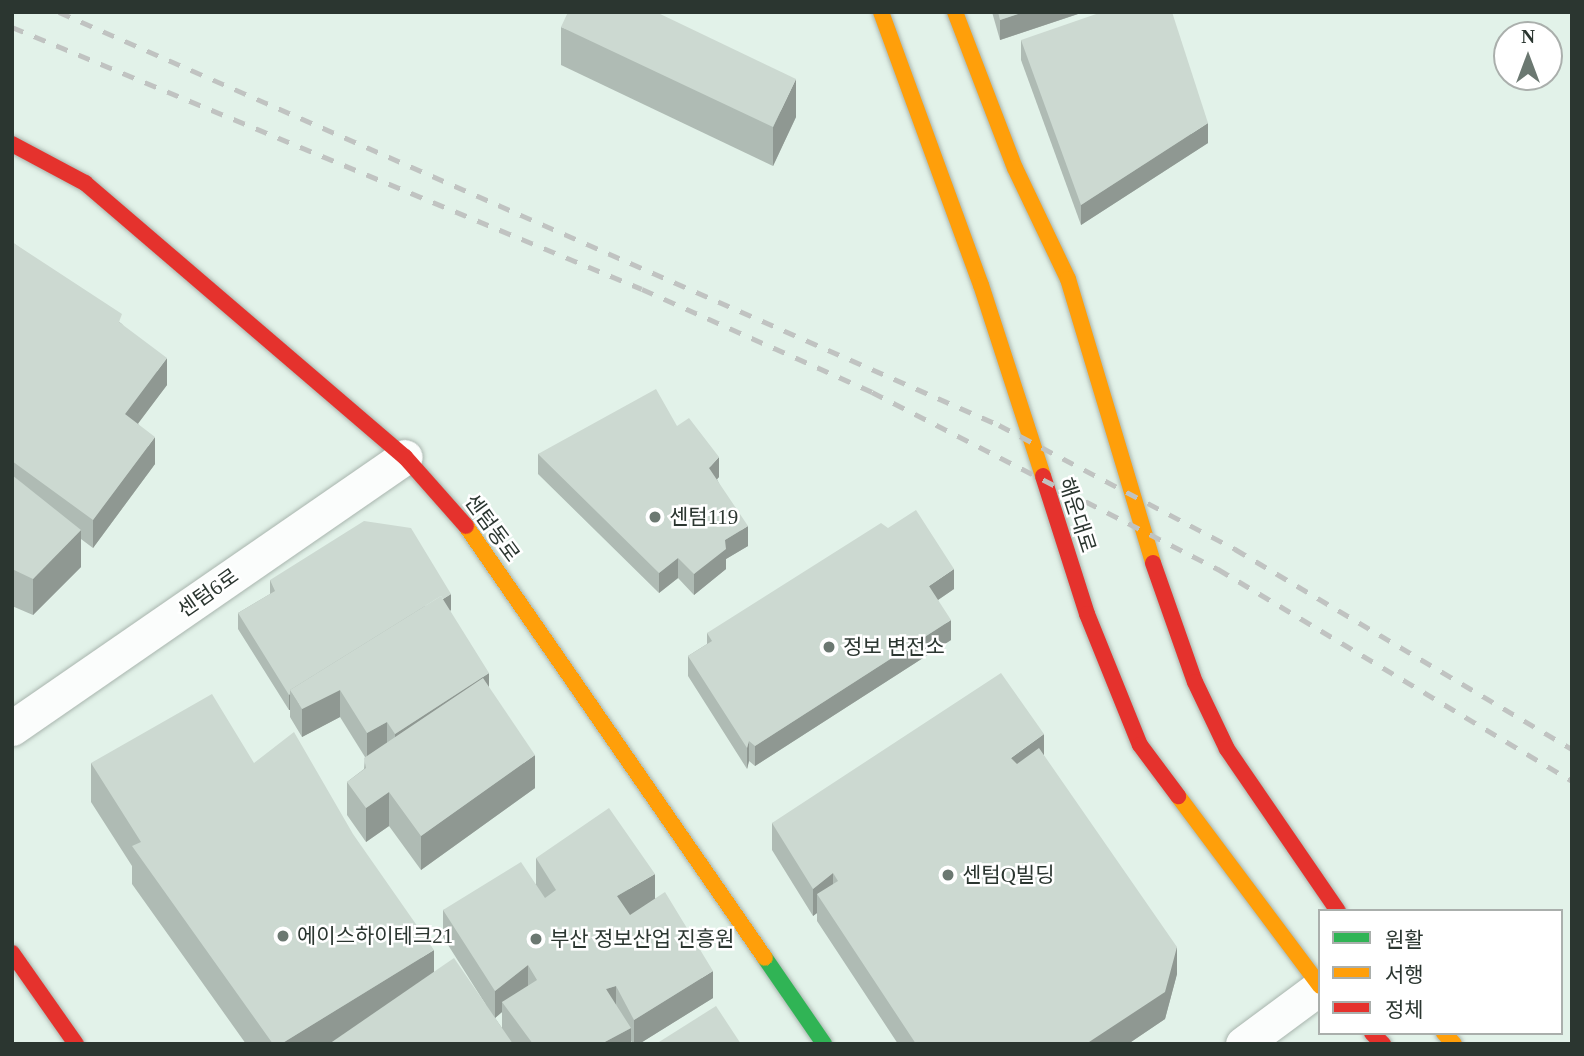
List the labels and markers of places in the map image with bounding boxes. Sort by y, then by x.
place label: 센텀119 [669,504,738,530]
marker: 센텀119 [647,509,663,525]
place label: 정보 변전소 [843,634,945,660]
marker: 정보 변전소 [821,639,837,655]
place label: 센텀Q빌딩 [962,862,1054,888]
marker: 센텀Q빌딩 [940,867,956,883]
place label: 에이스하이테크21 [297,923,453,949]
place label: 부산 정보산업 진흥원 [550,926,734,952]
marker: 에이스하이테크21 [275,928,291,944]
marker: 부산 정보산업 진흥원 [528,931,544,947]

